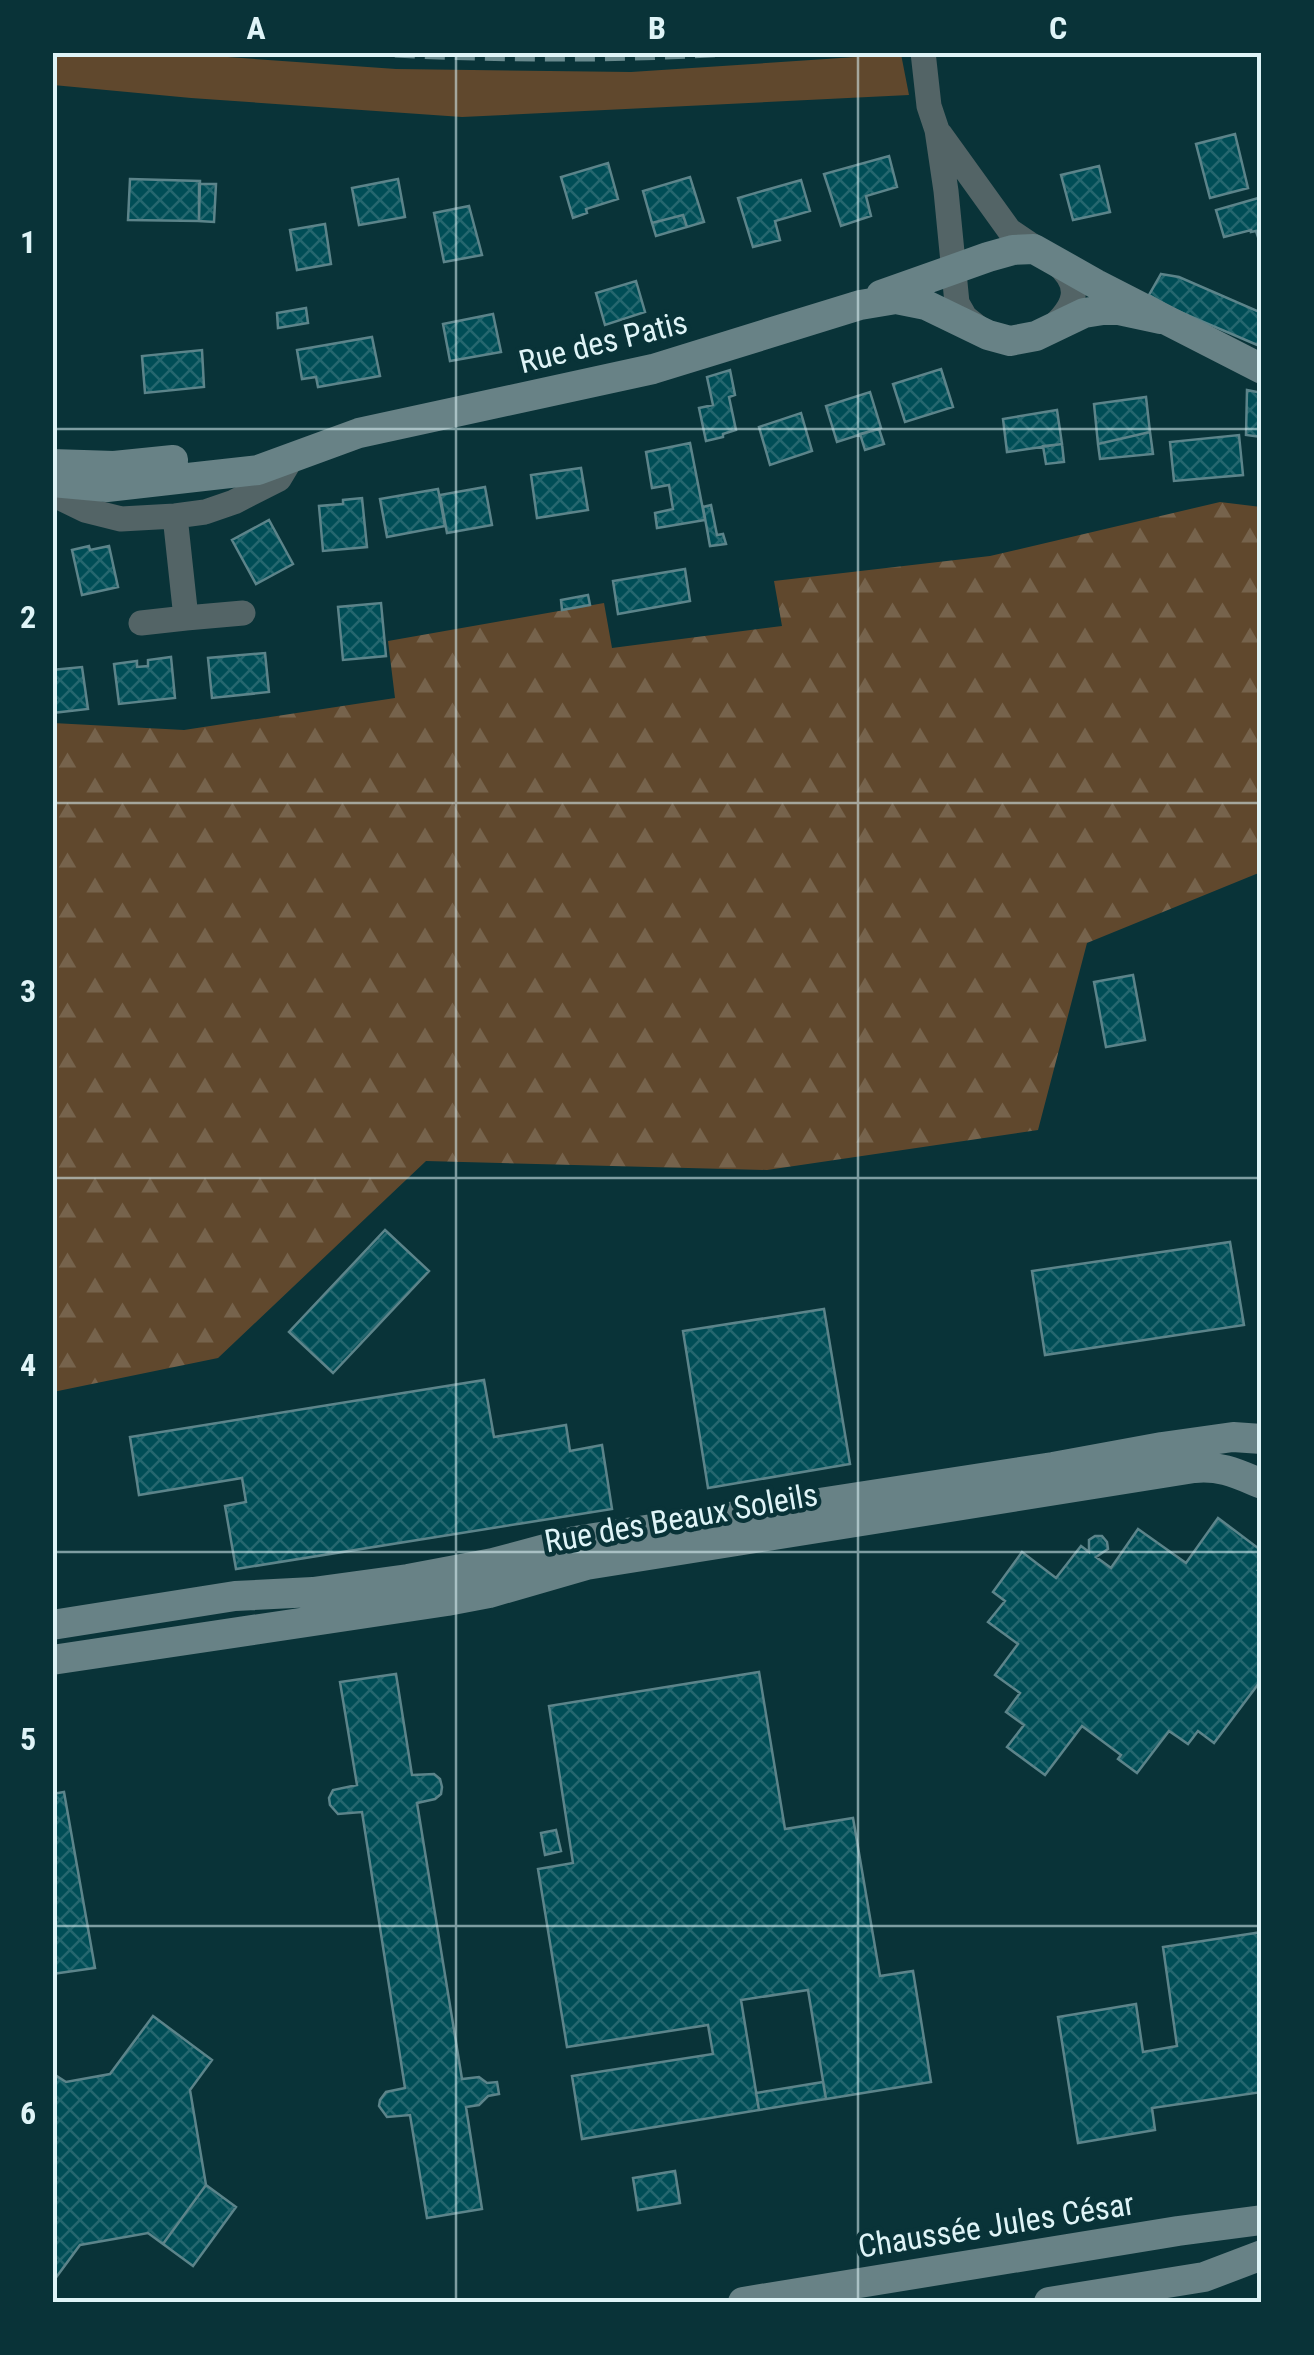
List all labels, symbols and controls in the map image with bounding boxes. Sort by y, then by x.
text: A [246,9,266,47]
text: B [648,9,666,47]
text: C [1049,9,1067,47]
text: 1 [20,223,36,261]
street label: Rue des Patis [515,303,691,381]
text: 2 [20,598,36,636]
text: 3 [20,972,36,1010]
text: 4 [20,1346,36,1384]
street label: Rue des Beaux Soleils [542,1475,820,1561]
text: 5 [20,1720,36,1758]
text: 6 [20,2094,36,2132]
street label: Chaussée Jules César [855,2184,1137,2266]

